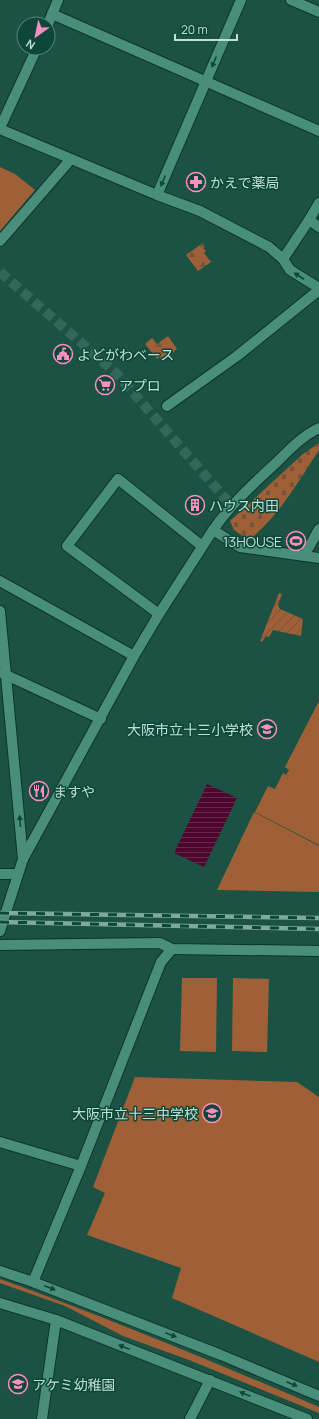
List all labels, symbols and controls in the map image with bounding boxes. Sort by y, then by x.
north arrow [16,16,56,56]
scale bar [175,16,237,42]
text: 20 m [181,21,208,38]
text: N [23,36,38,53]
one-way arrow [211,56,217,68]
pharmacy icon: かえで薬局 [185,171,207,193]
place label: かえで薬局 [210,173,280,192]
one-way arrow [160,175,166,186]
one-way arrow [294,272,304,280]
public building icon: よどがわベース [52,343,74,365]
place label: よどがわベース [77,345,174,364]
supermarket icon: アプロ [94,374,116,396]
place label: アプロ [119,376,161,395]
building icon: ハウス内田 [184,494,206,516]
place label: ハウス内田 [209,496,279,515]
sports icon: 13HOUSE [285,530,307,552]
place label: 13HOUSE [223,532,282,551]
school or university icon: 大阪市立十三小学校 [256,718,278,740]
place label: 大阪市立十三小学校 [127,720,253,739]
restaurant icon: ますや [28,780,50,802]
place label: ますや [53,782,95,801]
one-way arrow [17,815,23,827]
school or university icon: 大阪市立十三中学校 [201,1102,223,1124]
place label: 大阪市立十三中学校 [72,1104,198,1123]
one-way arrow [45,1286,57,1292]
one-way arrow [166,1333,178,1339]
one-way arrow [118,1343,130,1349]
school or university icon: アケミ幼稚園 [7,1373,29,1395]
place label: アケミ幼稚園 [32,1375,116,1394]
one-way arrow [286,1382,298,1388]
one-way arrow [240,1391,251,1397]

